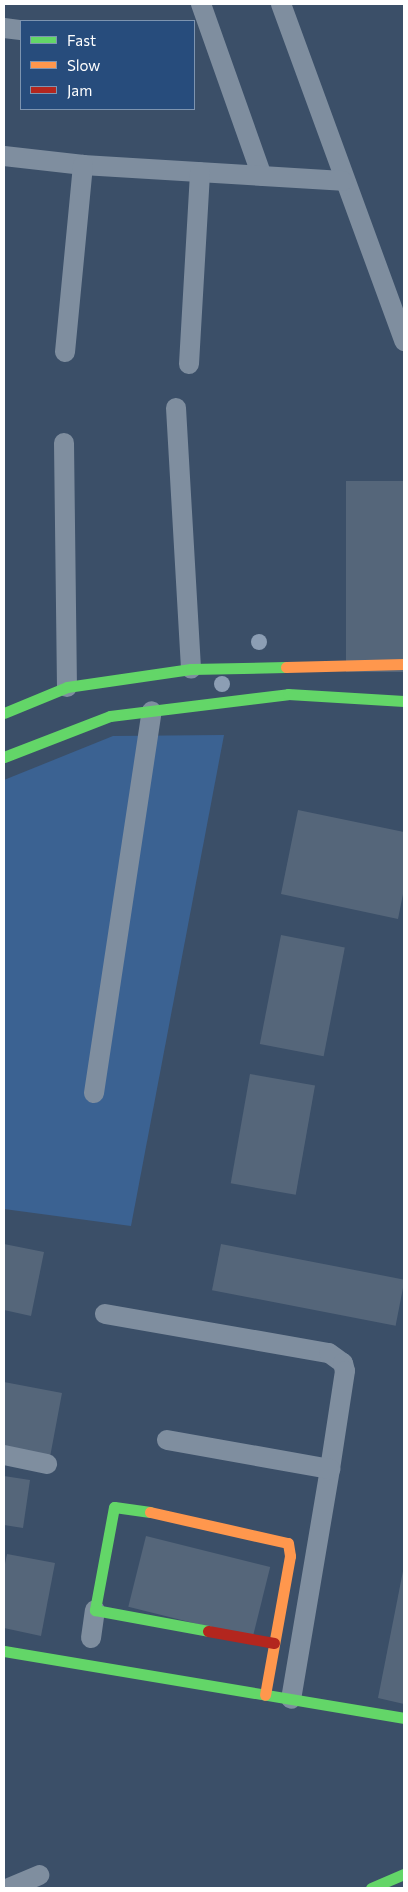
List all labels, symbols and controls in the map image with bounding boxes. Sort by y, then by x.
legend [20,20,195,110]
text: Fast [67,31,96,49]
text: Slow [67,56,100,74]
text: Jam [67,81,92,99]

